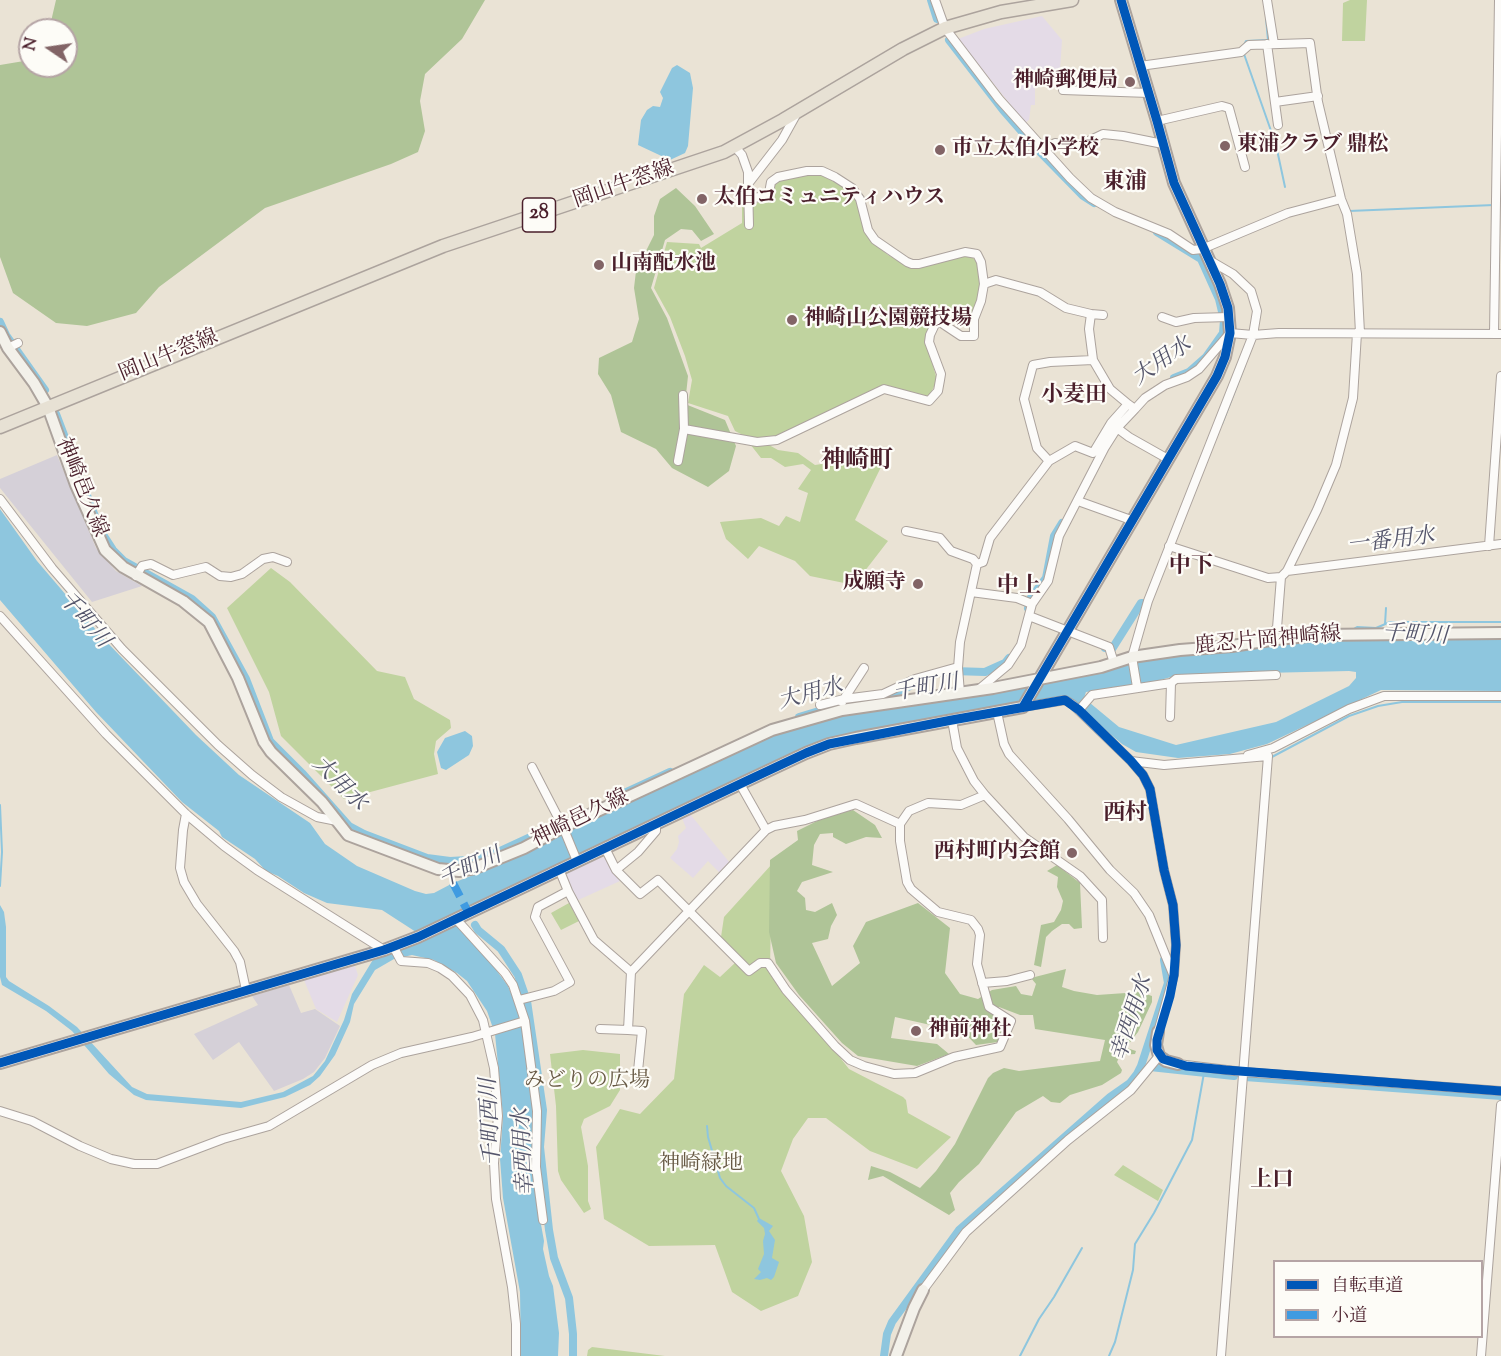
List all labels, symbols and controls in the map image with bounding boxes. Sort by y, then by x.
north arrow [18,18,78,78]
text: N [19,35,45,53]
place label: 神崎郵便局 [1013,69,1118,95]
marker: 神崎郵便局 [1123,75,1137,89]
place label: 東浦クラブ 鼎松 [1237,133,1388,159]
place label: 市立太伯小学校 [952,137,1099,163]
marker: 東浦クラブ 鼎松 [1218,139,1232,153]
marker: 市立太伯小学校 [933,143,947,157]
street label: 岡山牛窓線 [570,157,678,215]
district label: 東浦 [1103,171,1147,197]
place label: 太伯コミュニティハウス [714,186,945,212]
marker: 太伯コミュニティハウス [695,192,709,206]
road number: 28 [522,198,556,232]
place label: 山南配水池 [611,252,716,278]
marker: 山南配水池 [592,258,606,272]
place label: 神崎山公園競技場 [804,307,972,333]
marker: 神崎山公園競技場 [785,313,799,327]
street label: 岡山牛窓線 [116,326,222,388]
water label: 大用水 [1128,333,1198,393]
district label: 小麦田 [1041,384,1107,410]
street label: 神崎邑久線 [49,435,111,541]
district label: 神崎町 [821,449,893,477]
water label: 一番用水 [1346,525,1436,561]
district label: 中下 [1169,555,1213,581]
place label: 成願寺 [843,571,906,597]
district label: 中上 [997,575,1041,601]
marker: 成願寺 [911,577,925,591]
water label: 千町川 [51,587,115,655]
water label: 千町川 [1381,622,1449,652]
street label: 鹿忍片岡神崎線 [1194,623,1342,661]
water label: 千町川 [891,671,961,709]
water label: 大用水 [776,675,846,717]
water label: 大用水 [305,752,371,818]
street label: 神崎邑久線 [528,786,634,854]
district label: 西村 [1103,802,1147,828]
place label: 西村町内会館 [934,840,1060,866]
water label: 千町川 [436,844,506,896]
marker: 西村町内会館 [1065,846,1079,860]
water label: 幸西用水 [1108,973,1160,1065]
place label: 神前神社 [928,1018,1012,1044]
marker: 神前神社 [909,1024,923,1038]
park label: みどりの広場 [524,1069,650,1095]
water label: 千町西川 [478,1077,508,1167]
water label: 幸西用水 [511,1107,541,1197]
park label: 神崎緑地 [659,1152,743,1178]
district label: 上口 [1250,1169,1294,1195]
legend [1273,1260,1483,1338]
text: 自転車道 [1331,1274,1403,1300]
text: 小道 [1331,1304,1367,1330]

